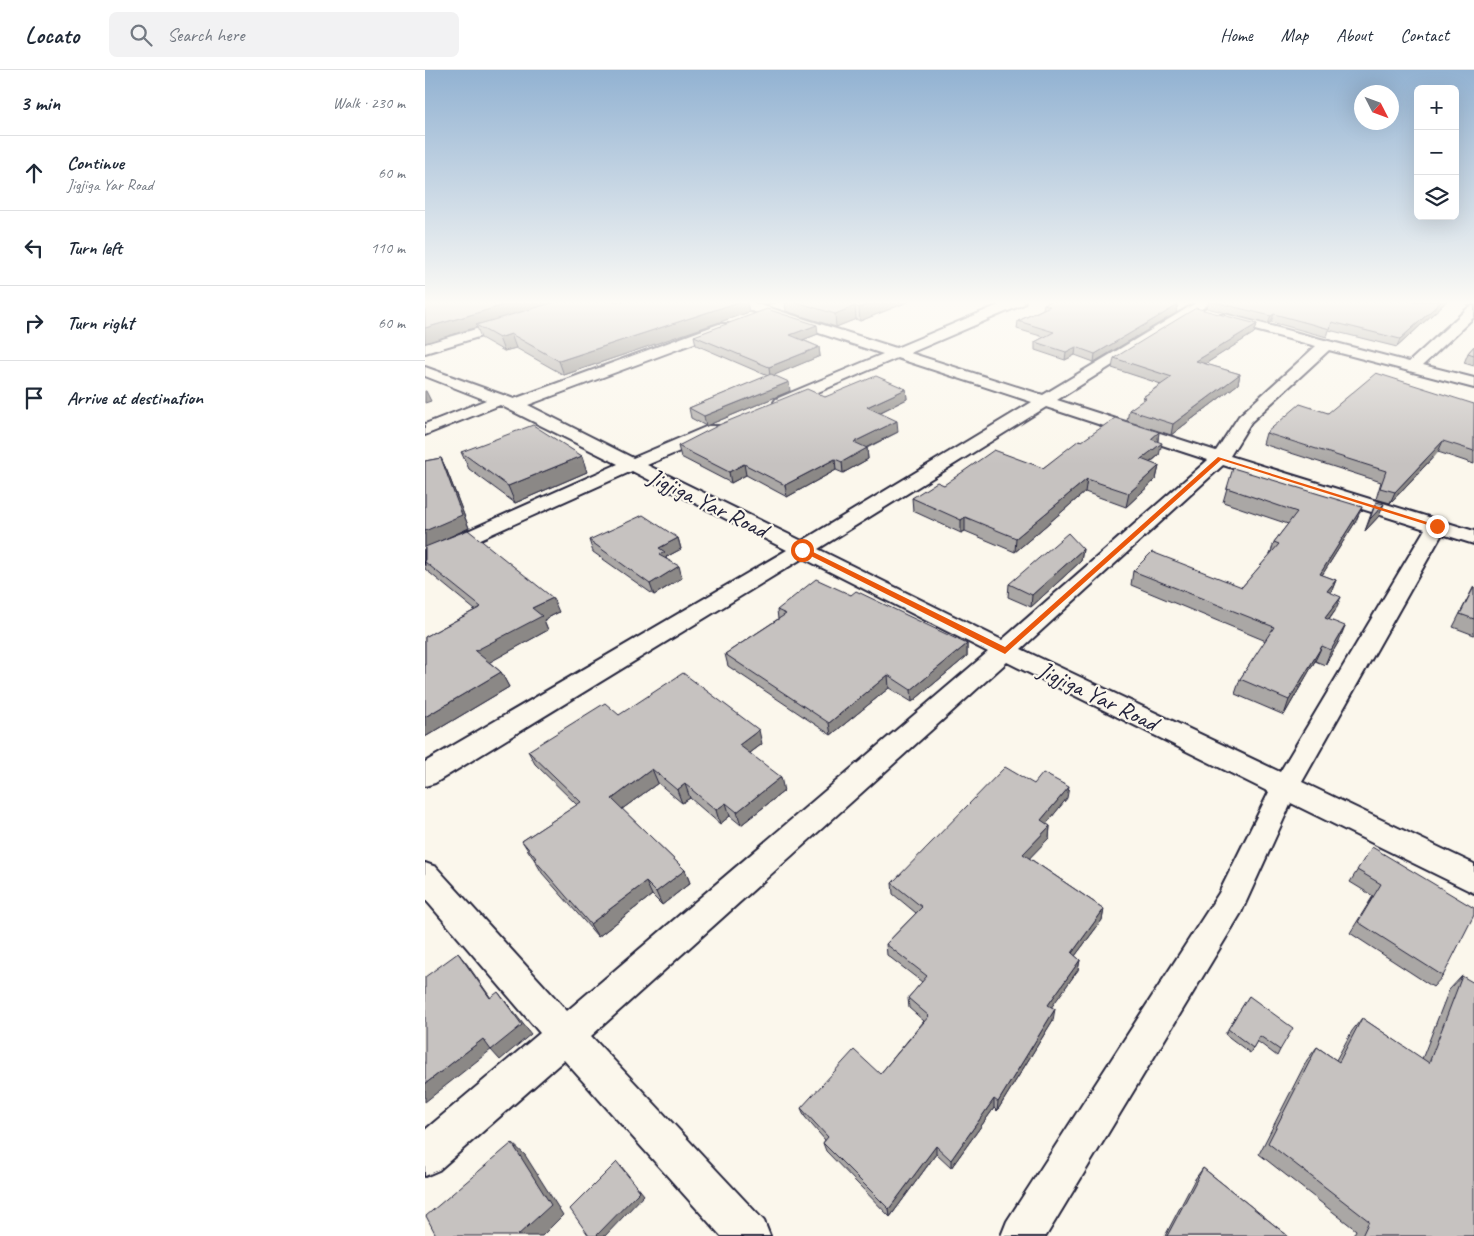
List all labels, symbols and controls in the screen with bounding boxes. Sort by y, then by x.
search box [109,12,459,57]
text: Locato [25,20,79,50]
icon: search [127,21,155,49]
text: Search here [167,23,245,47]
text: Home [1220,24,1253,46]
text: Map [1281,24,1308,46]
text: About [1336,24,1372,46]
text: Contact [1400,24,1449,46]
north arrow [1354,85,1399,130]
map controls [1414,85,1459,220]
button: + [1414,85,1459,130]
text: 3 min [20,90,60,116]
text: Walk · 230 m [333,93,405,113]
button: − [1414,130,1459,175]
text: Continue [67,151,124,175]
icon: ahead [20,159,48,187]
text: 60 m [378,163,405,183]
text: Jigjiga Yar Road [67,175,153,195]
button: layers [1414,175,1459,220]
icon: left [20,234,48,262]
text: Turn left [67,236,122,260]
text: 110 m [371,238,405,258]
icon: right [20,309,48,337]
text: Turn right [67,311,134,335]
text: 60 m [378,313,405,333]
icon: arrive [20,384,48,412]
text: Arrive at destination [67,386,203,410]
street label: Jigjiga Yar Road [642,461,776,546]
route end [1426,515,1449,538]
route start [791,539,814,562]
street label: Jigjiga Yar Road [1032,654,1166,739]

